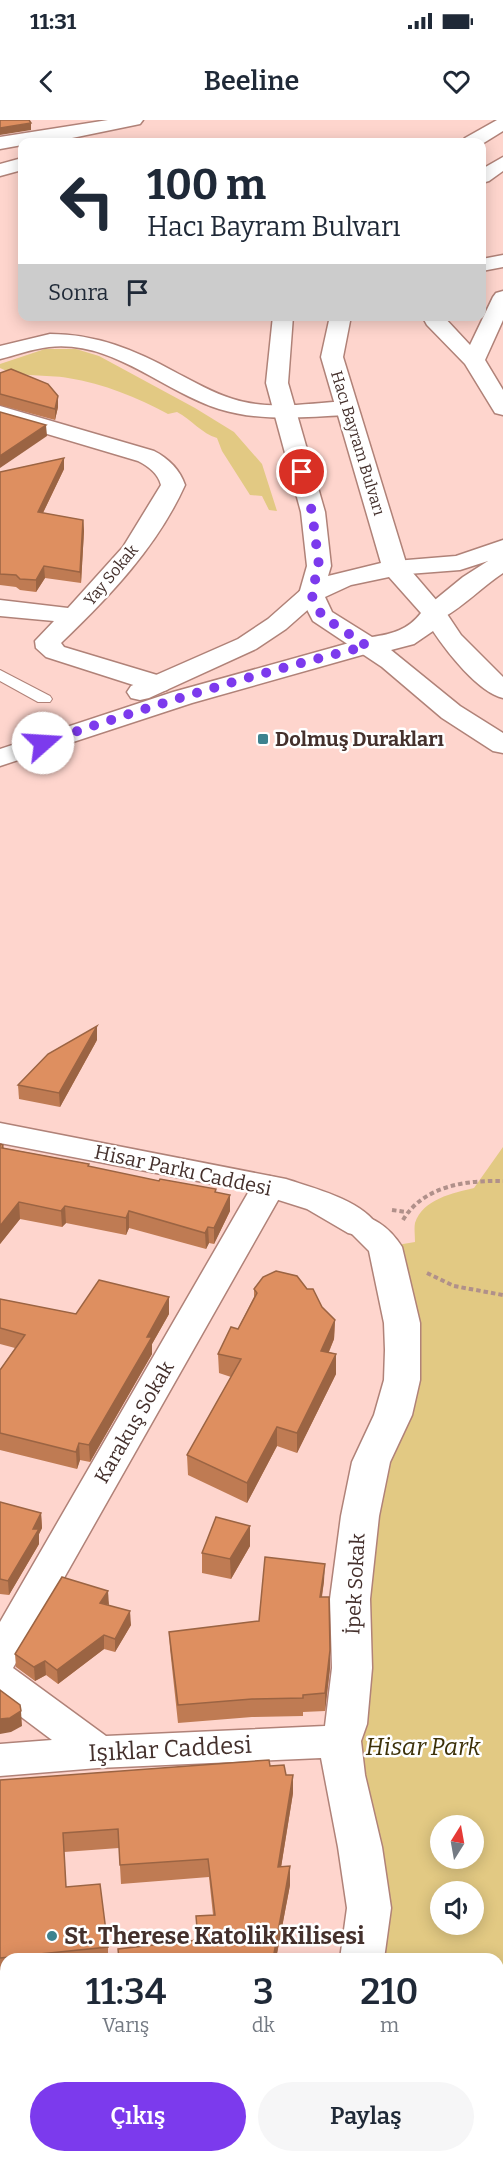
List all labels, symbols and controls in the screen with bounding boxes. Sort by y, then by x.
text: 11:31 [30,8,76,35]
icon: back [30,65,63,98]
text: Beeline [204,65,299,97]
icon: heart [440,65,473,98]
text: 100 m [147,160,266,210]
icon: left [48,162,126,240]
text: Hacı Bayram Bulvarı [147,211,401,243]
icon: arrive [121,276,154,309]
text: Sonra [48,279,109,306]
street label: Hacı Bayram Bulvarı [327,368,389,518]
pin [276,446,327,497]
icon: arrive [285,455,318,488]
street label: Yay Sokak [80,541,142,609]
position arrow [11,711,75,775]
place label: Dolmuş Durakları [275,727,444,751]
marker: Dolmuş Durakları [256,732,270,746]
street label: Hisar Parkı Caddesi [92,1139,274,1201]
street label: Karakuş Sokak [89,1356,179,1487]
street label: İpek Sokak [340,1532,370,1635]
street label: Işıklar Caddesi [88,1731,252,1767]
park label: Hisar Park [365,1733,482,1761]
north arrow [430,1815,484,1869]
map controls [430,1815,484,1935]
button: sound [430,1881,484,1935]
place label: St. Therese Katolik Kilisesi [64,1922,365,1950]
marker: St. Therese Katolik Kilisesi [45,1929,59,1943]
text: 11:34 [85,1970,166,2014]
text: 3 [253,1970,274,2014]
text: 210 [360,1970,419,2014]
text: Varış [102,2013,150,2037]
text: dk [252,2013,275,2037]
text: m [380,2013,399,2037]
button: Çıkış [30,2082,246,2151]
button: Paylaş [258,2082,474,2151]

